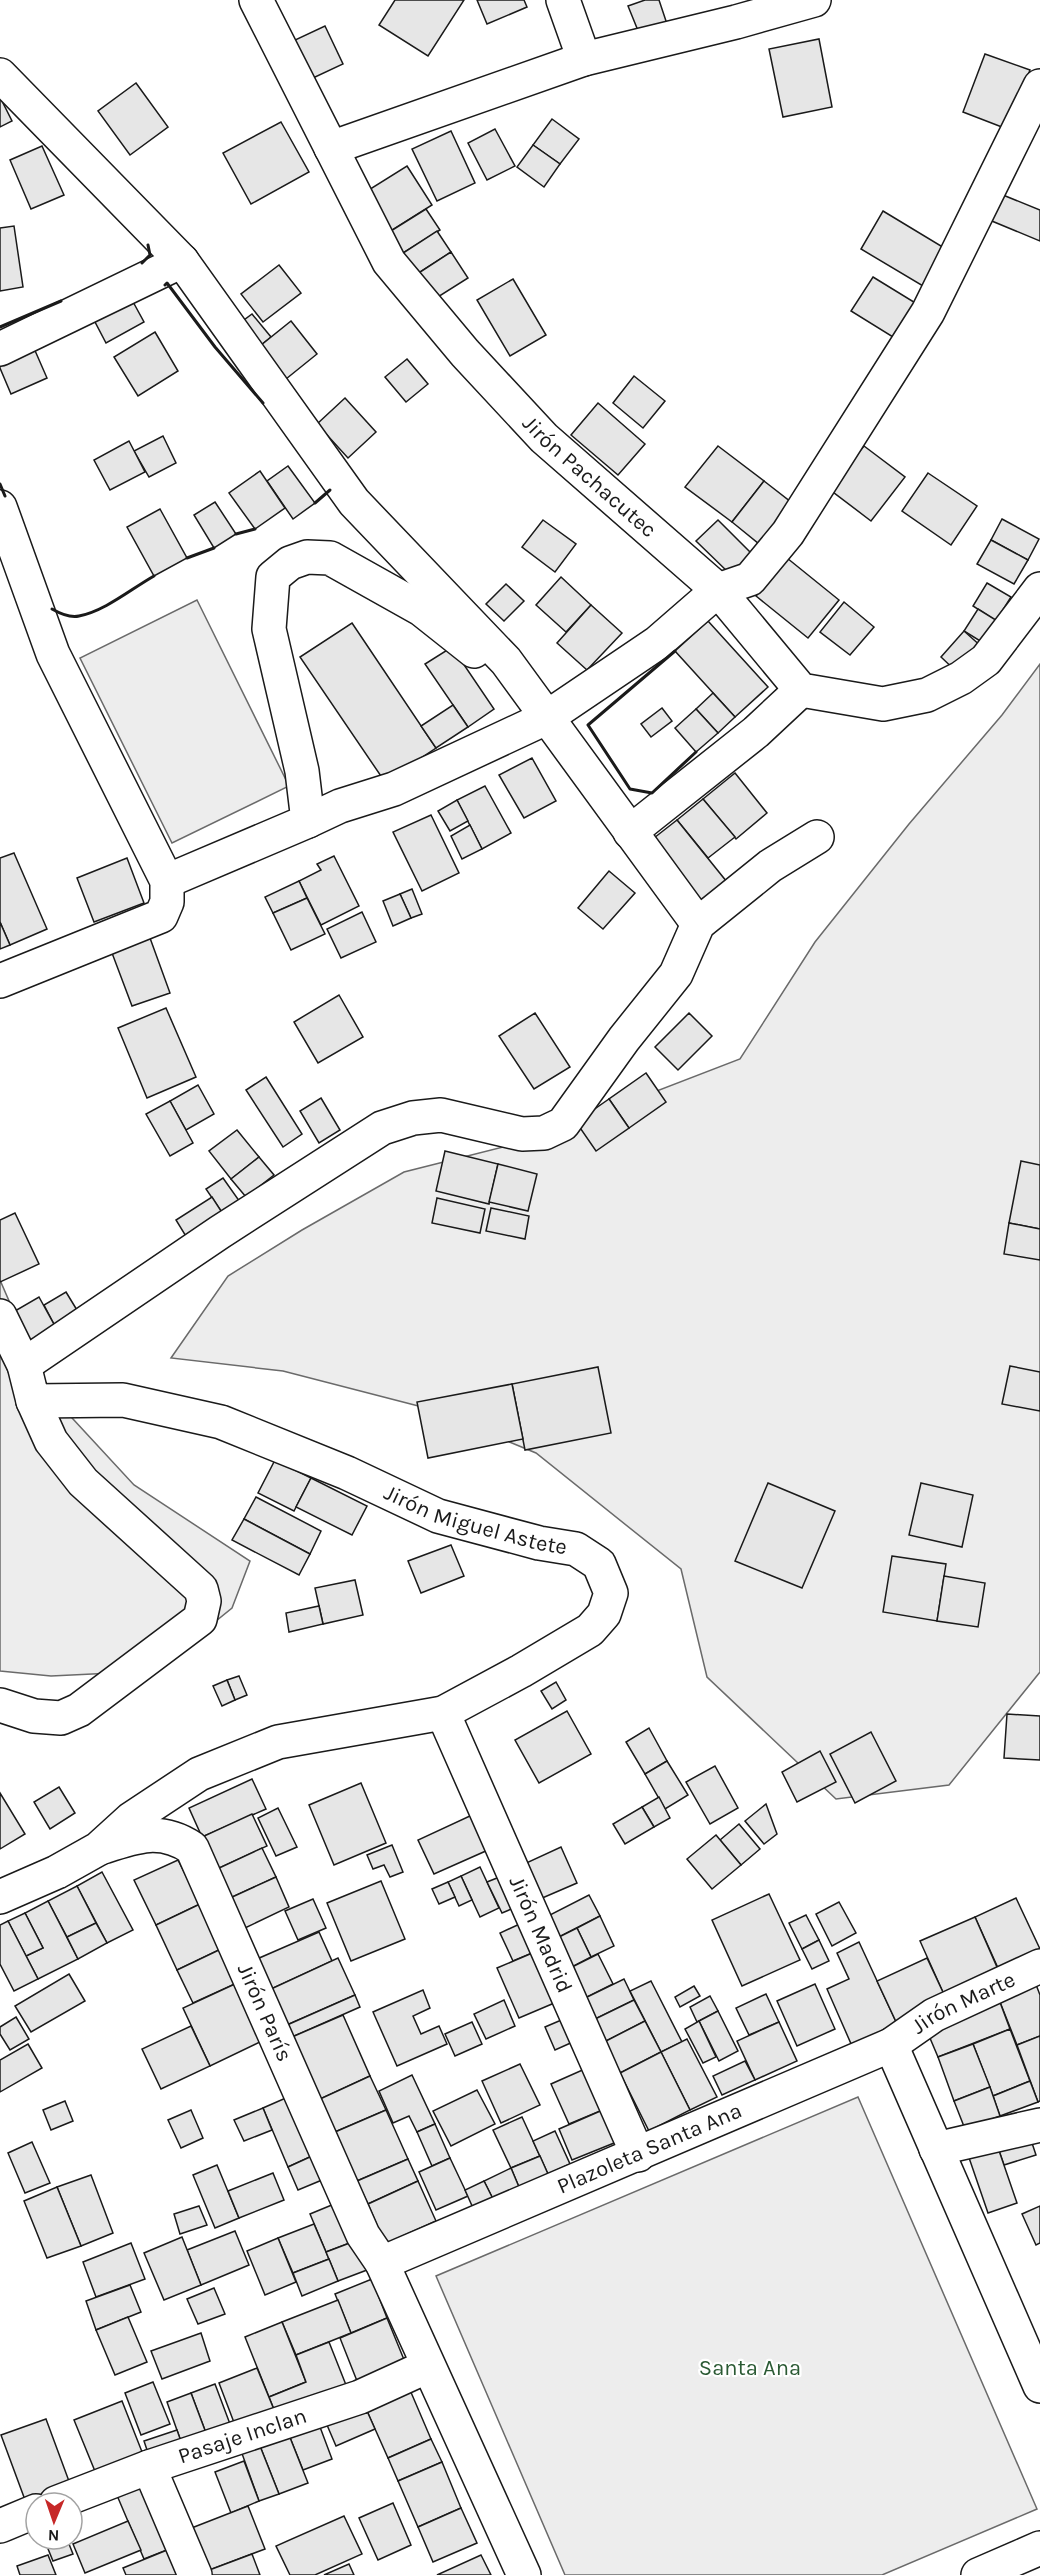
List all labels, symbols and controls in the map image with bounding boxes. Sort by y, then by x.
street label: Jirón Pachacutec [517,410,662,543]
street label: Jirón Miguel Astete [380,1479,569,1560]
street label: Jirón Madrid [503,1872,578,1997]
street label: Jirón París [232,1960,298,2065]
street label: Jirón Marte [907,1966,1019,2040]
street label: Plazoleta Santa Ana [553,2097,746,2199]
park label: Santa Ana [699,2355,801,2381]
street label: Pasaje Inclan [175,2403,310,2469]
north arrow [24,2491,84,2551]
text: N [47,2526,60,2545]

